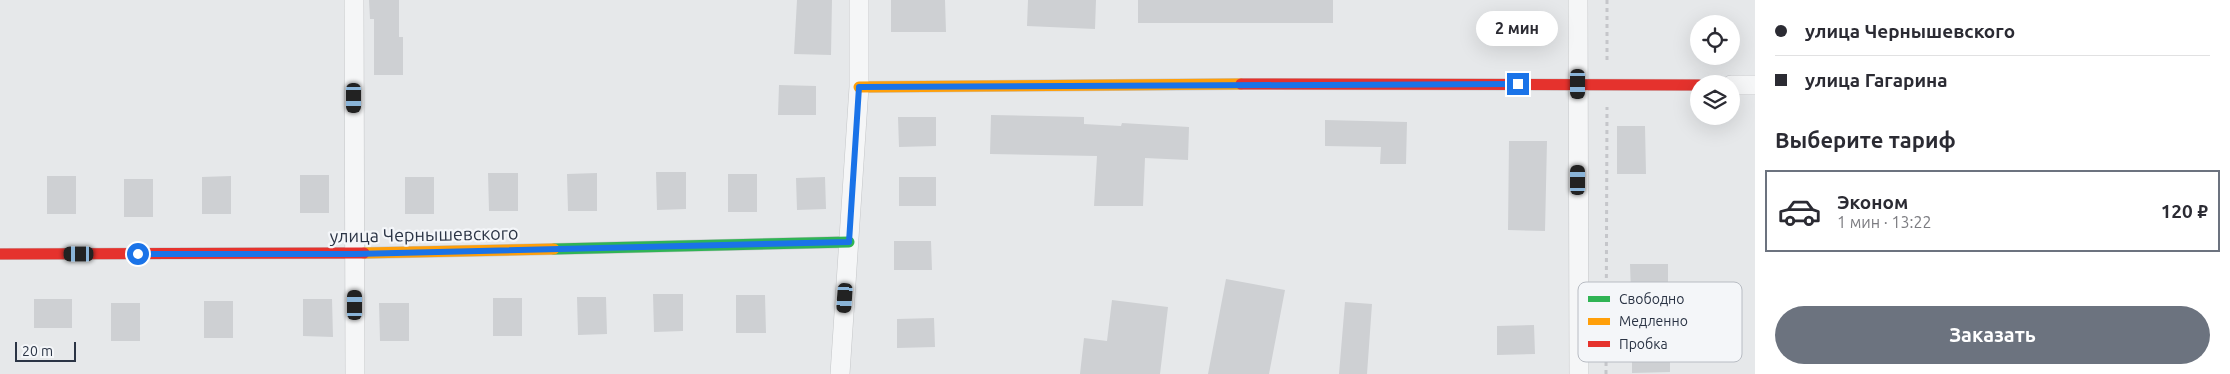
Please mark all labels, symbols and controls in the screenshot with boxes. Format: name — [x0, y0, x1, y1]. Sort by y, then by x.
callout: 2 мин — [1477, 12, 1559, 46]
map controls — [1690, 15, 1740, 125]
button: locate — [1690, 15, 1740, 65]
text: 2 мин — [1495, 19, 1539, 37]
text: улица Чернышевского — [1805, 20, 2015, 42]
car — [1570, 69, 1585, 99]
text: улица Гагарина — [1805, 69, 1948, 91]
route end — [1507, 73, 1529, 95]
button: layers — [1690, 75, 1740, 125]
car — [346, 83, 361, 113]
text: Выберите тариф — [1775, 127, 1956, 152]
car — [1570, 165, 1585, 195]
icon: car — [1777, 189, 1822, 234]
text: Эконом — [1837, 191, 1908, 213]
text: 120 ₽ — [2161, 200, 2208, 222]
text: 1 мин · 13:22 — [1837, 213, 1931, 231]
street label: улица Чернышевского — [329, 222, 519, 246]
route start — [127, 243, 149, 265]
car — [64, 247, 94, 262]
legend — [1578, 282, 1742, 362]
car — [836, 283, 853, 313]
car — [347, 290, 362, 320]
text: Свободно — [1619, 291, 1684, 307]
button: Заказать — [1775, 306, 2210, 364]
text: Медленно — [1619, 313, 1688, 329]
text: Пробка — [1619, 336, 1668, 352]
scale bar — [15, 339, 76, 362]
text: 20 m — [22, 343, 53, 359]

